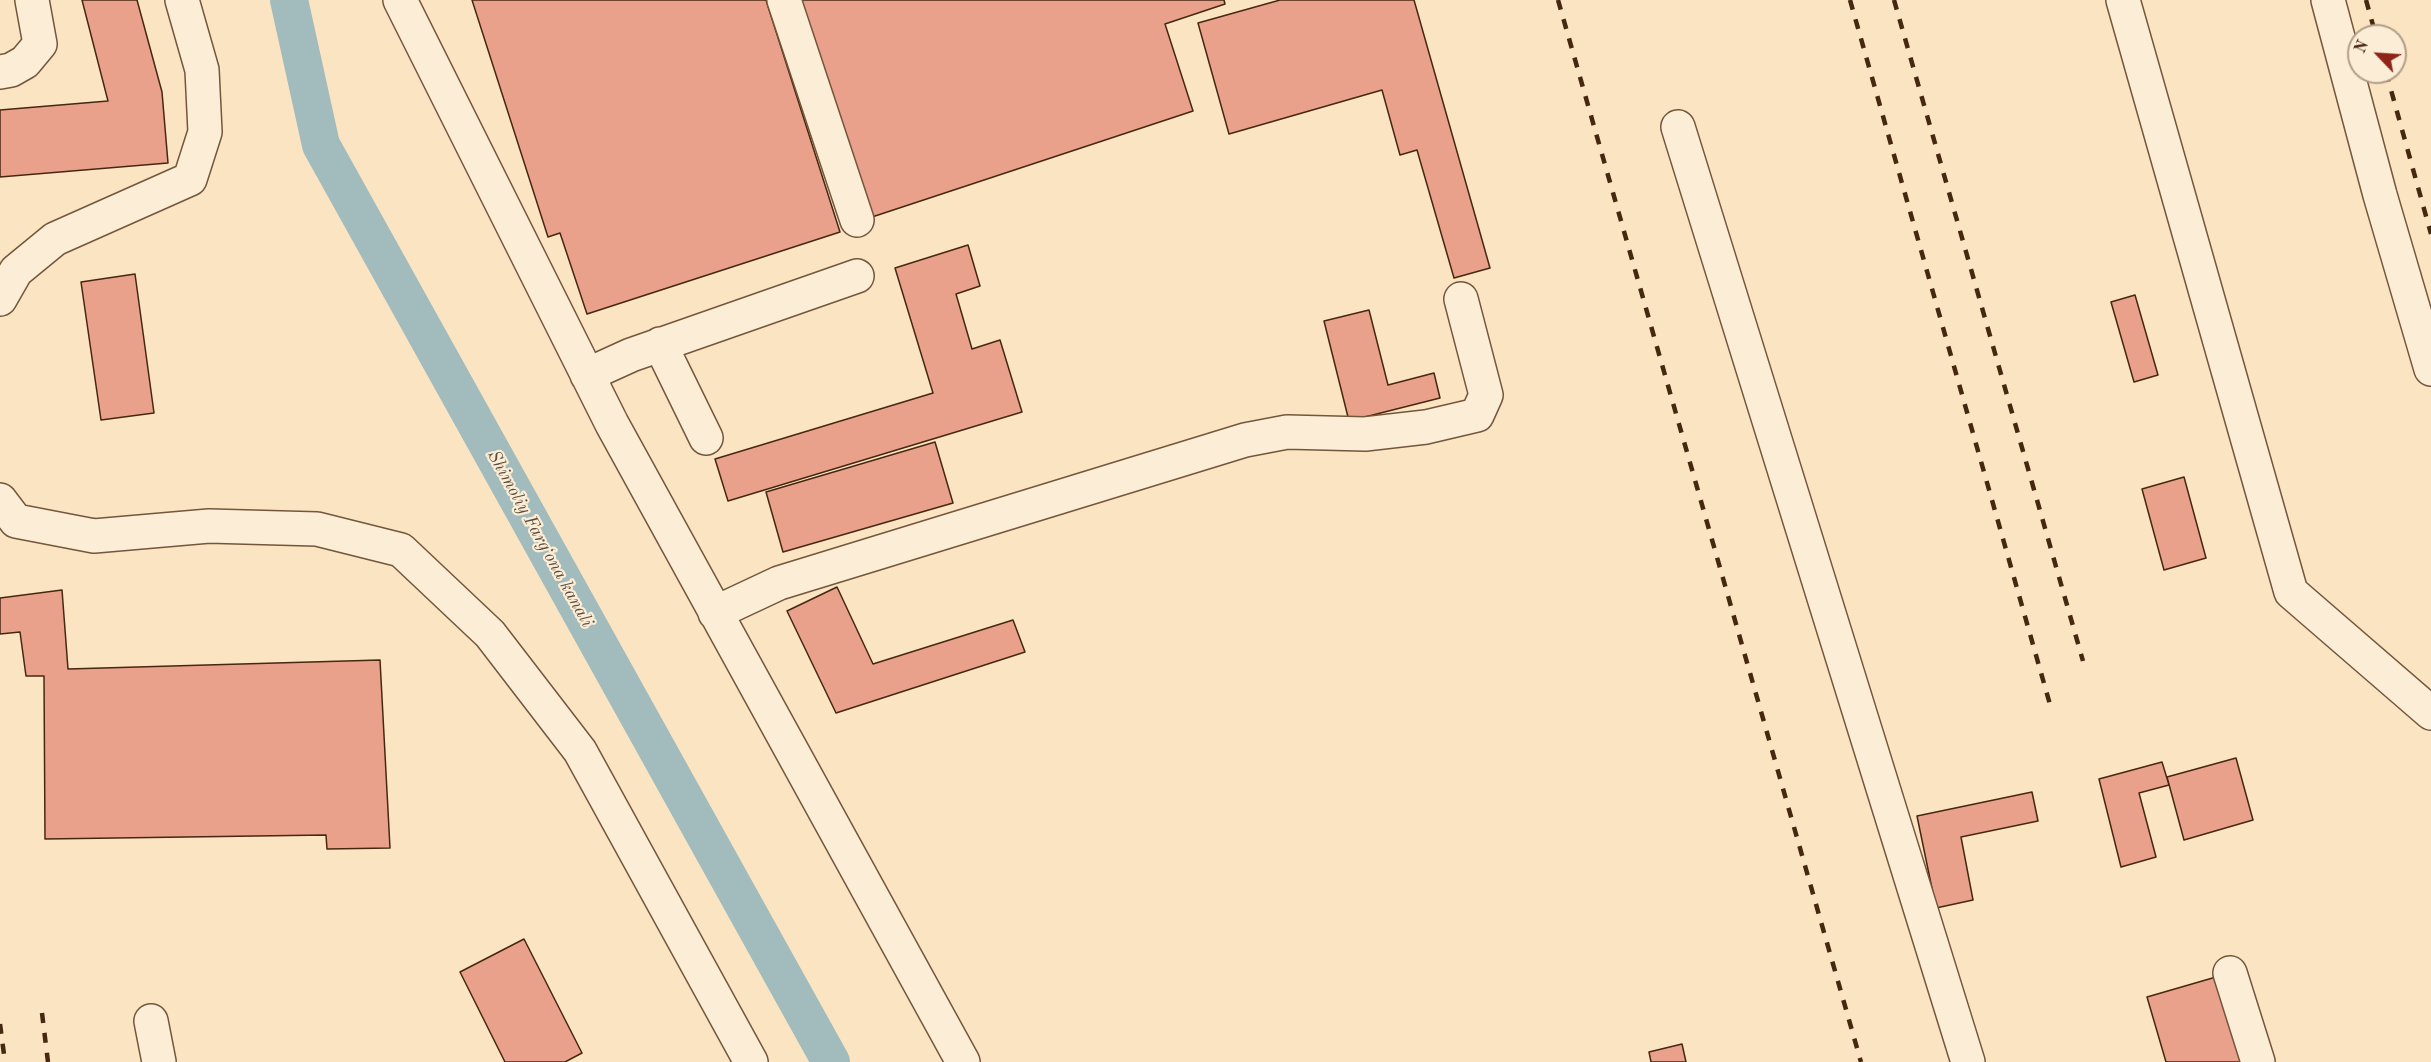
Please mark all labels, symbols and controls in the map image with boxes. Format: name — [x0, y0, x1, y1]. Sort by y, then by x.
north arrow — [2347, 24, 2407, 84]
text: N — [2353, 38, 2372, 56]
water label: Shimoliy Fargʻona kanali — [482, 447, 598, 631]

